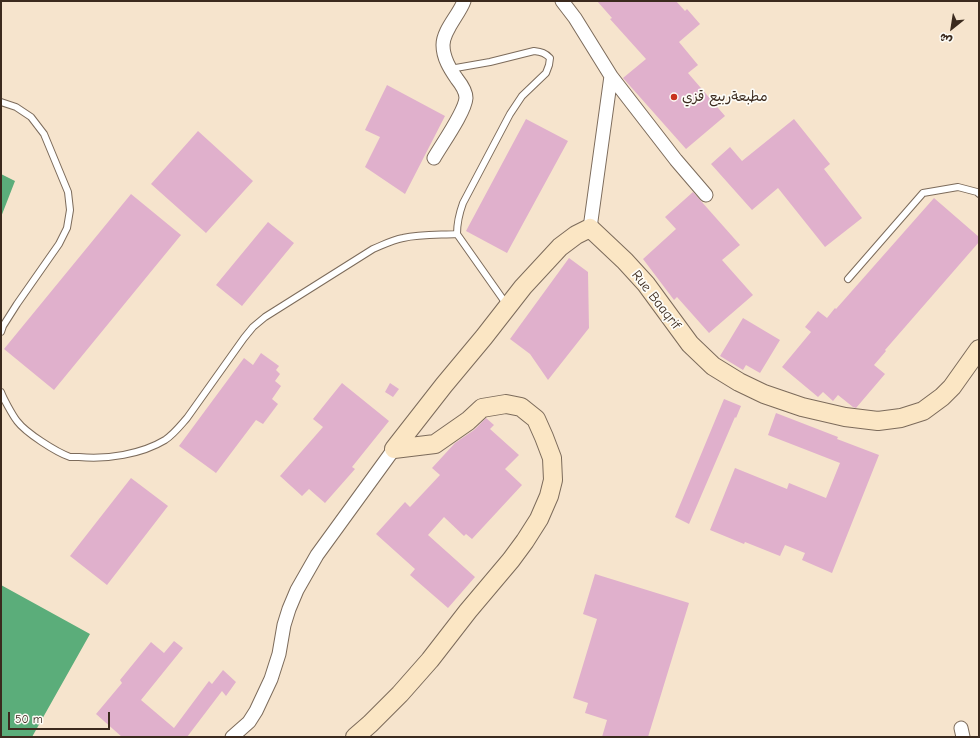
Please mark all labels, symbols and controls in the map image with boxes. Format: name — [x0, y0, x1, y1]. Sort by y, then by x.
north arrow — [932, 8, 972, 48]
text: ش — [937, 30, 954, 47]
place label: مطبعةربيع قزي — [682, 89, 768, 105]
marker: مطبعةربيع قزي — [669, 92, 679, 102]
street label: Rue Baaqrif — [628, 267, 684, 333]
scale bar — [10, 704, 112, 730]
text: 50 m — [15, 712, 43, 726]

